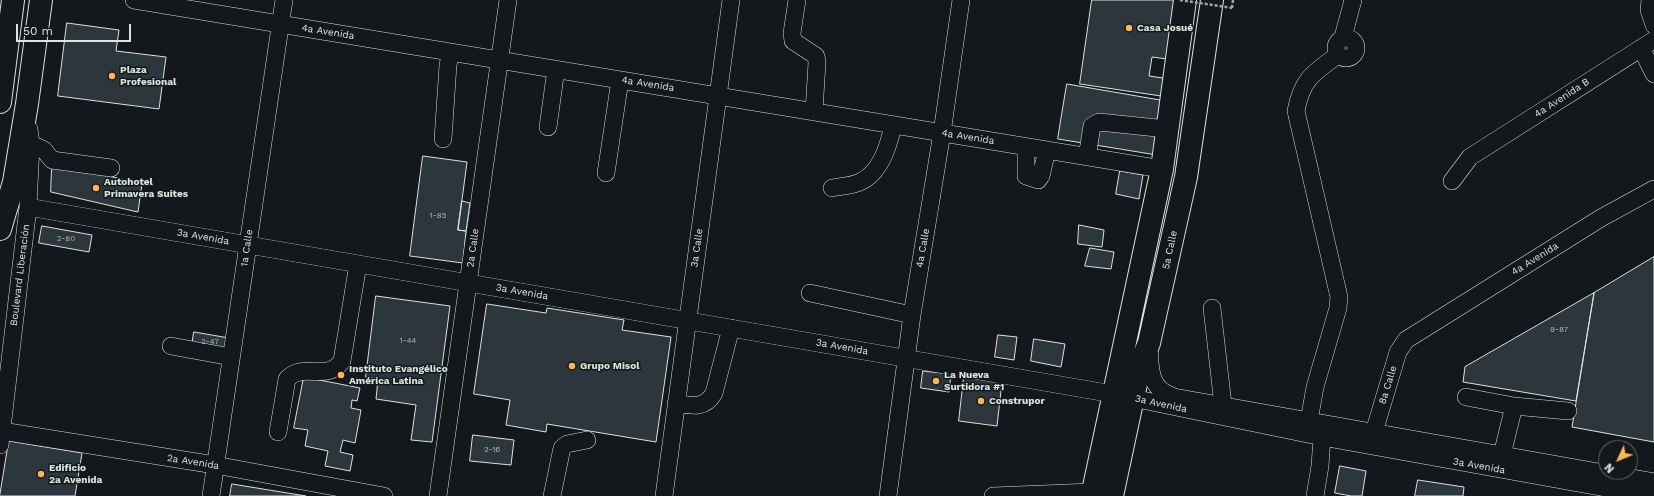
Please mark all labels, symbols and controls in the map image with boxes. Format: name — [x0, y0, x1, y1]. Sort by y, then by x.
scale bar — [18, 16, 133, 42]
street label: 4a Avenida — [301, 22, 355, 42]
place label: Casa Josué — [1137, 22, 1193, 34]
marker: Casa Josué — [1124, 23, 1134, 33]
text: 50 m — [23, 24, 53, 38]
place label: Plaza Profesional — [120, 64, 176, 88]
marker: Plaza Profesional — [107, 71, 117, 81]
street label: 4a Avenida — [621, 74, 675, 94]
street label: 4a Avenida B — [1532, 76, 1592, 120]
street label: 4a Avenida — [941, 127, 995, 147]
place label: Autohotel Primavera Suites — [104, 176, 188, 200]
marker: Autohotel Primavera Suites — [91, 183, 101, 193]
house number: 1-85 — [430, 211, 446, 221]
street label: Boulevard Liberación — [8, 223, 32, 327]
street label: 3a Avenida — [176, 226, 230, 248]
street label: 4a Calle — [914, 227, 932, 269]
street label: 2a Calle — [464, 228, 482, 268]
street label: 3a Calle — [688, 228, 706, 268]
street label: 1a Calle — [238, 229, 256, 267]
street label: 5a Calle — [1160, 230, 1180, 270]
house number: 2-80 — [57, 234, 75, 244]
street label: 4a Avenida — [1509, 240, 1561, 278]
street label: 3a Avenida — [495, 281, 549, 303]
house number: 9-87 — [1550, 325, 1568, 335]
house number: 1-44 — [400, 336, 416, 346]
street label: 3a Avenida — [815, 336, 869, 358]
house number: 2-47 — [201, 337, 219, 347]
place label: Grupo Misol — [580, 360, 639, 372]
marker: Grupo Misol — [567, 361, 577, 371]
place label: Instituto Evangélico América Latina — [349, 363, 448, 386]
street label: 8a Calle — [1376, 364, 1400, 406]
place label: La Nueva Surtidora #1 — [944, 369, 1004, 392]
marker: Instituto Evangélico América Latina — [336, 370, 346, 380]
marker: La Nueva Surtidora #1 — [931, 376, 941, 386]
street label: 3a Avenida — [1134, 393, 1188, 415]
place label: Construpor — [989, 395, 1045, 407]
marker: Construpor — [976, 396, 986, 406]
north arrow — [1598, 440, 1638, 480]
house number: 2-16 — [484, 445, 500, 455]
street label: 2a Avenida — [166, 452, 220, 472]
street label: 3a Avenida — [1452, 455, 1506, 477]
text: N — [1602, 461, 1617, 475]
place label: Edificio 2a Avenida — [49, 462, 102, 486]
marker: Edificio 2a Avenida — [36, 469, 46, 479]

